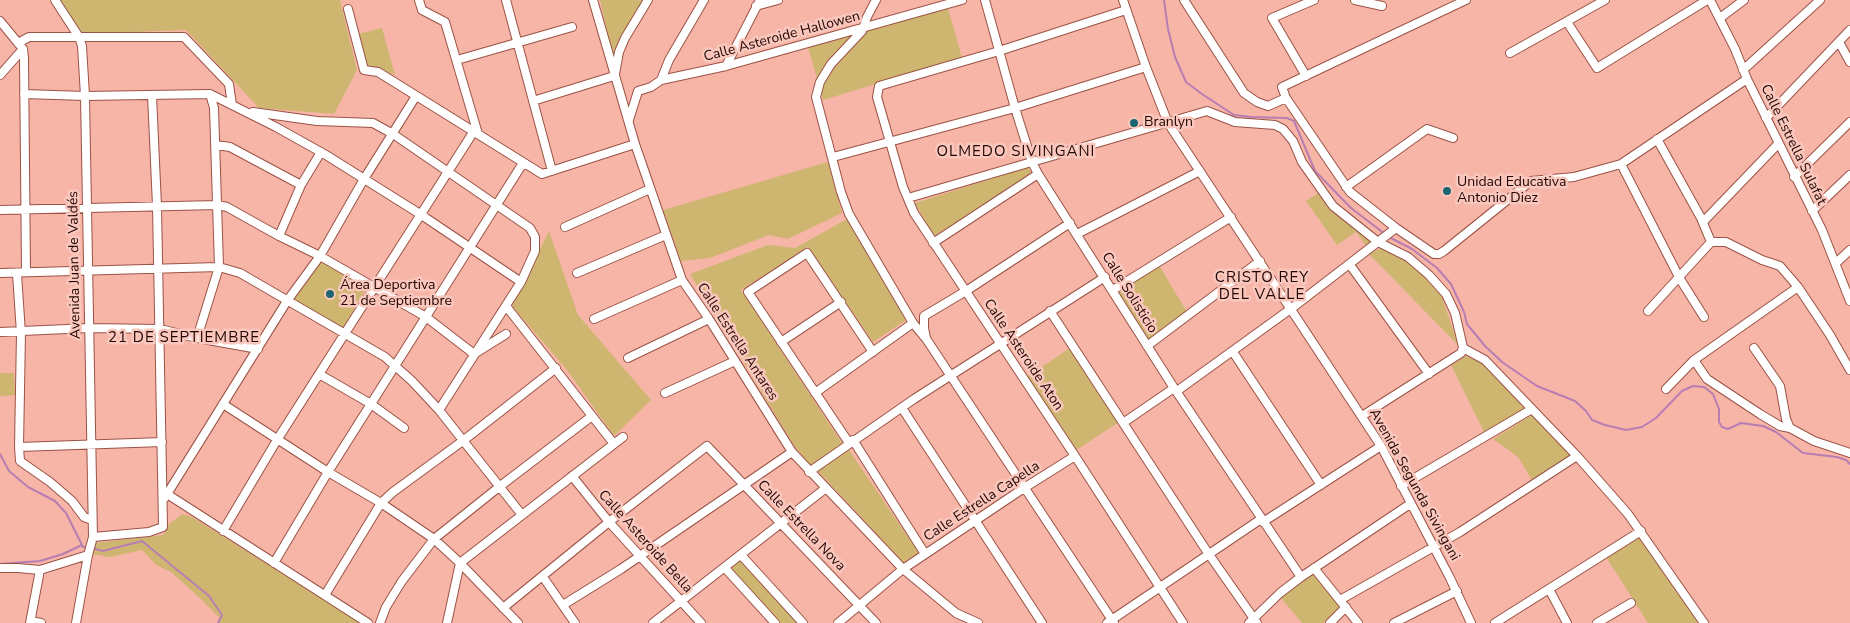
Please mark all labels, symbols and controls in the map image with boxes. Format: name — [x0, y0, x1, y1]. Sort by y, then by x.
street label: Calle Asteroide Hallowen — [702, 8, 862, 66]
street label: Calle Estrella Sulafat — [1756, 82, 1830, 208]
place label: Branlyn — [1144, 115, 1193, 131]
marker: Branlyn — [1128, 117, 1140, 129]
district label: OLMEDO SIVINGANI — [935, 143, 1097, 161]
place label: Unidad Educativa Antonio Diez — [1457, 175, 1566, 208]
marker: Unidad Educativa Antonio Diez — [1441, 185, 1453, 197]
street label: Avenida Juan de Valdés — [65, 191, 85, 339]
street label: Calle Solisticio — [1098, 250, 1160, 336]
district label: CRISTO REY DEL VALLE — [1214, 269, 1310, 304]
place label: Área Deportiva 21 de Septiembre — [340, 278, 452, 310]
street label: Calle Estrella Antares — [693, 280, 781, 404]
marker: Área Deportiva 21 de Septiembre — [324, 288, 336, 300]
street label: Calle Asteroide Aton — [979, 296, 1067, 414]
district label: 21 DE SEPTIEMBRE — [106, 329, 262, 347]
street label: Avenida Segunda Sivingani — [1365, 406, 1463, 564]
street label: Calle Estrella Capella — [921, 458, 1043, 546]
street label: Calle Estrella Nova — [753, 477, 849, 575]
street label: Calle Asteroide Bella — [594, 487, 696, 597]

